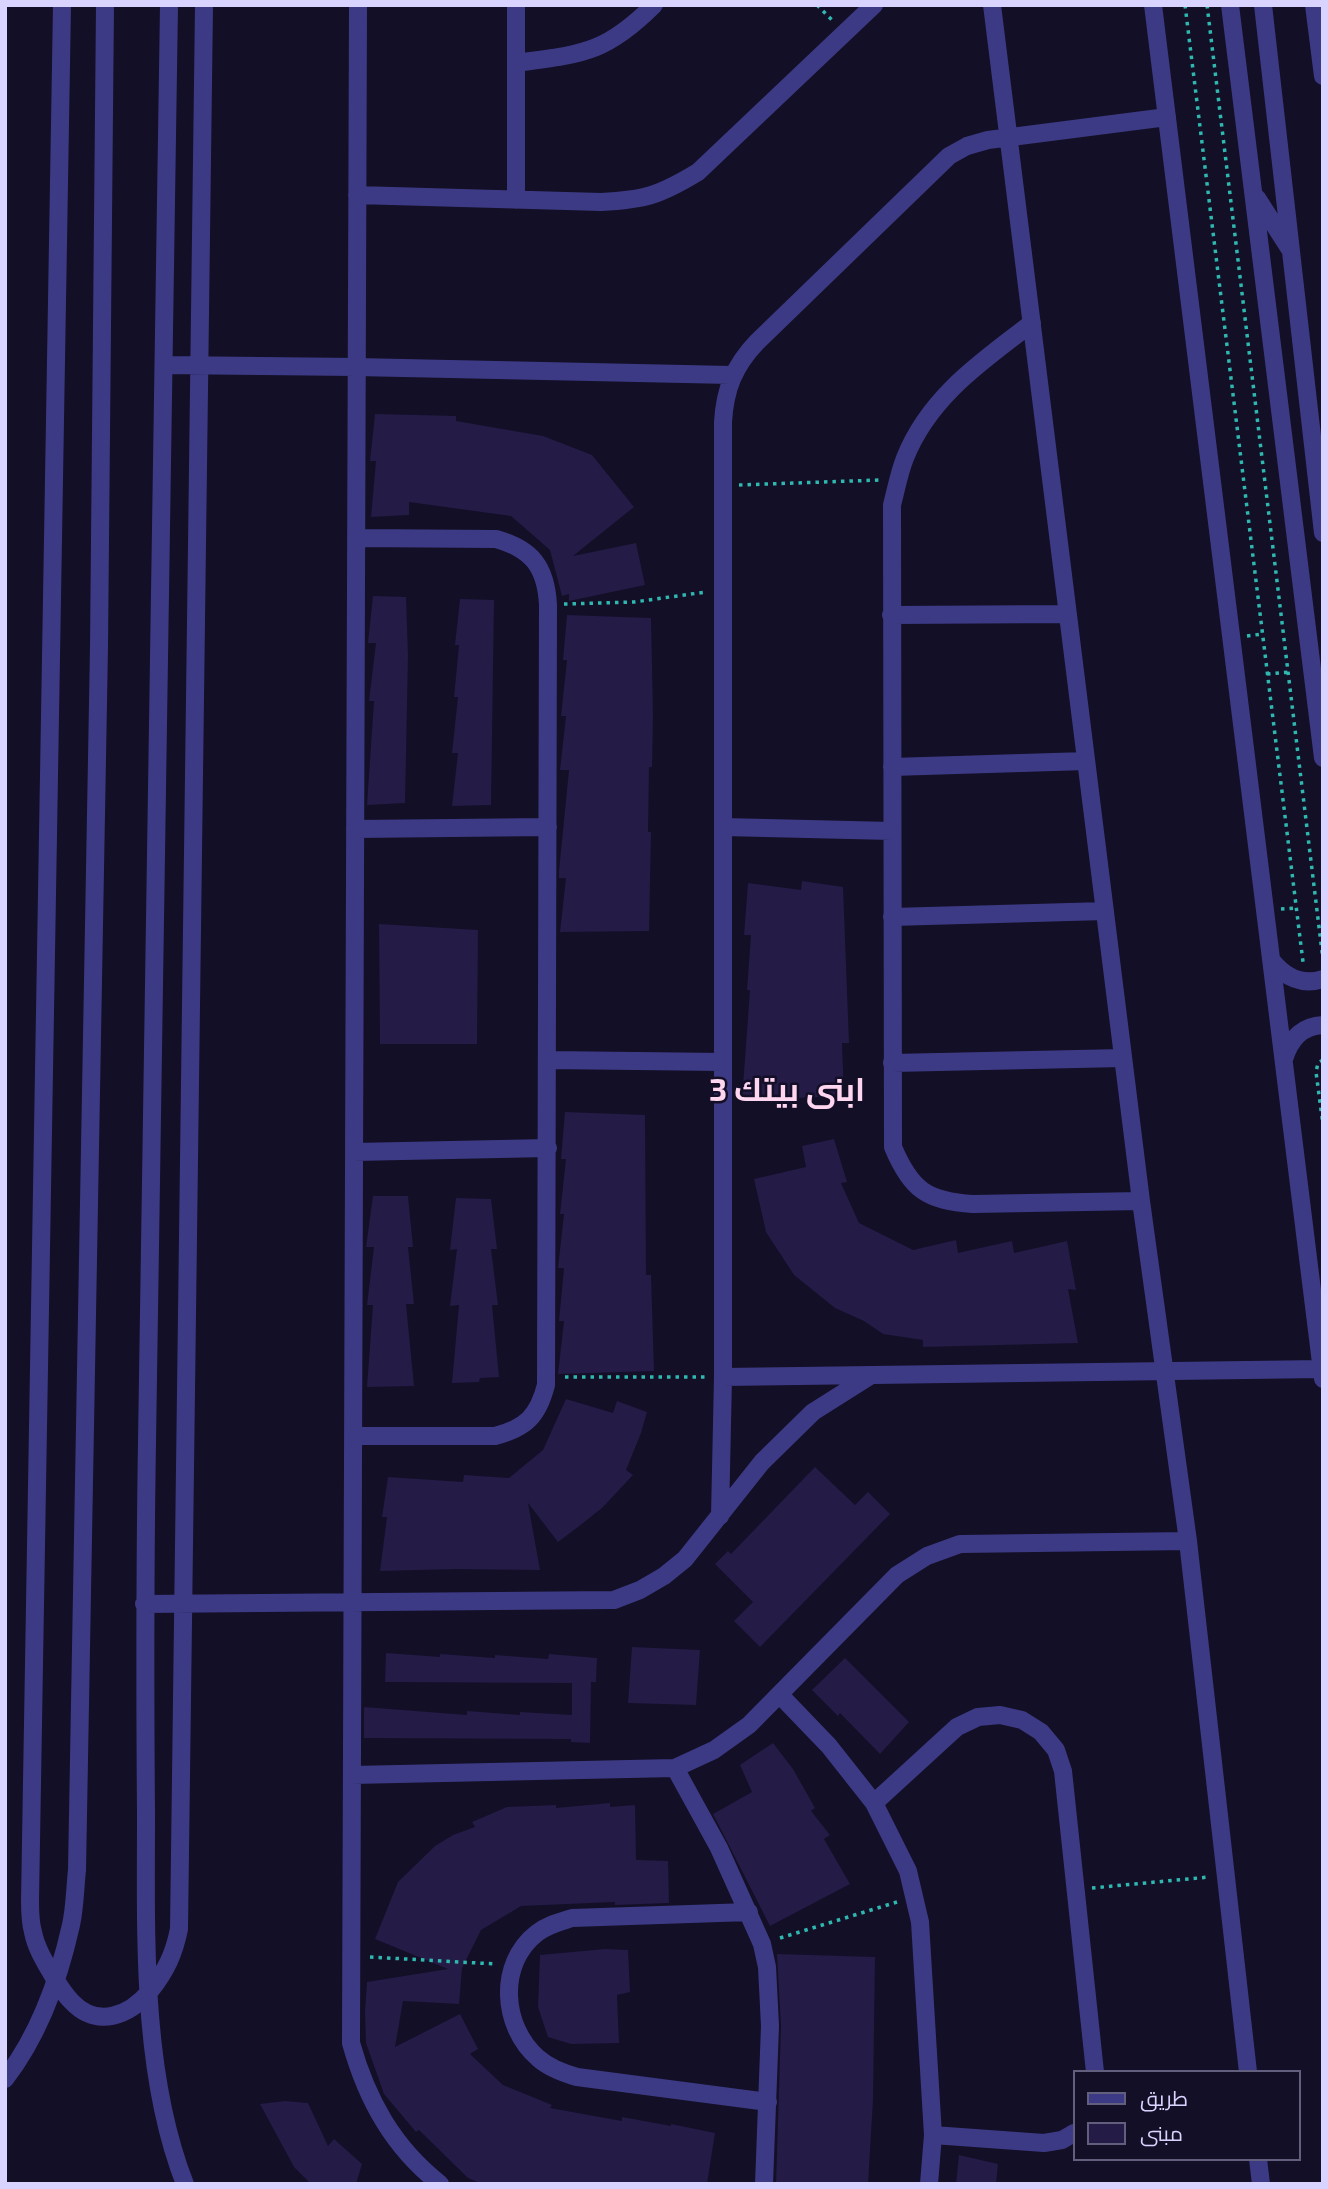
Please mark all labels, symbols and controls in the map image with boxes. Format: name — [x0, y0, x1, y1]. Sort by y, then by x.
district label: ابنى بيتك 3 — [709, 1071, 865, 1109]
legend — [1072, 2070, 1300, 2161]
text: طريق — [1140, 2085, 1188, 2110]
text: مبنى — [1140, 2120, 1183, 2145]

